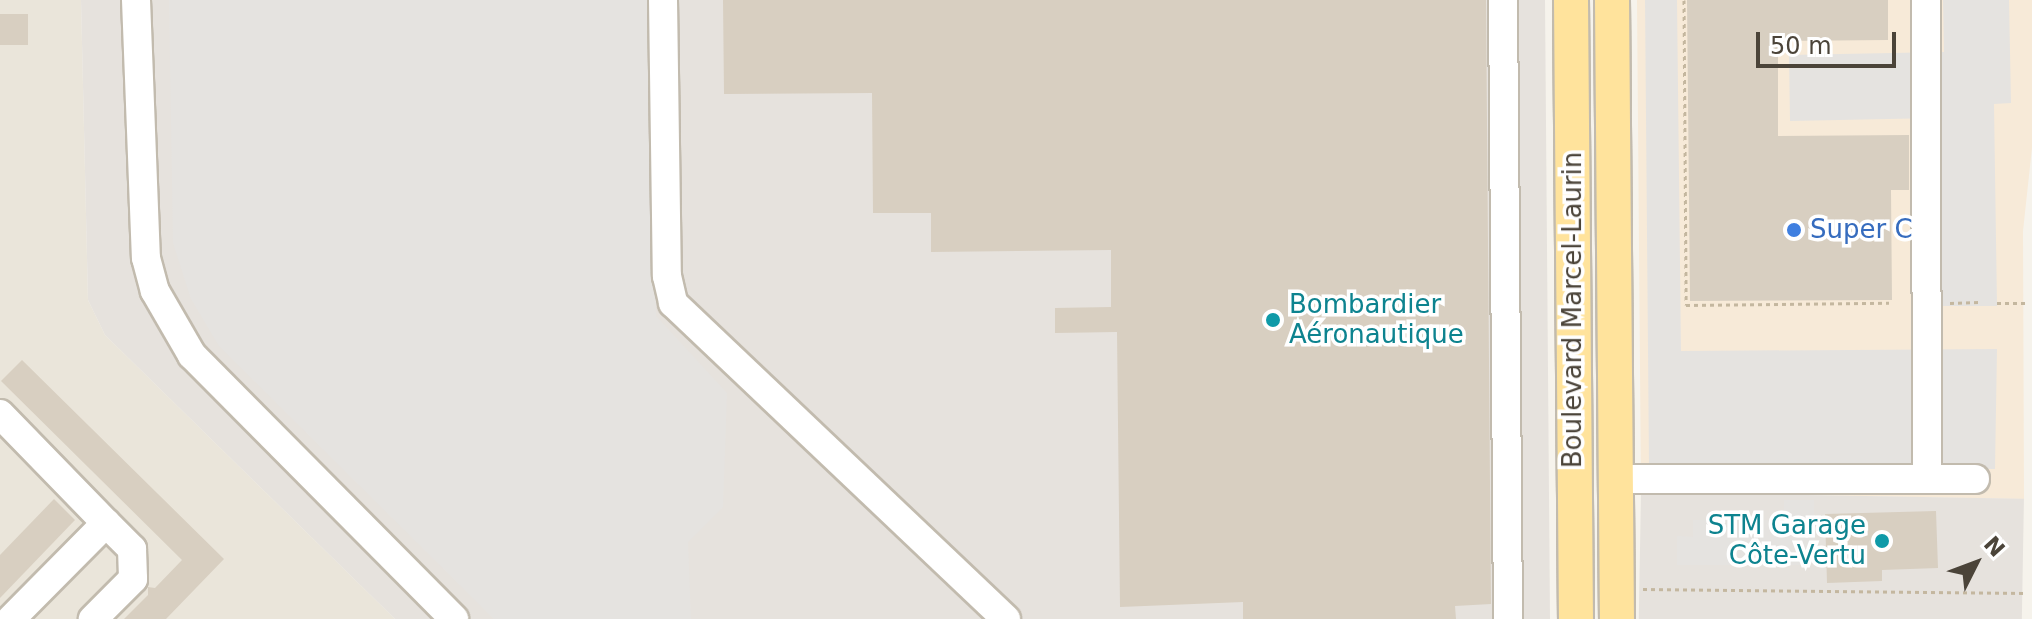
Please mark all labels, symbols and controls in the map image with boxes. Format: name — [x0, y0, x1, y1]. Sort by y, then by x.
scale bar — [1760, 16, 1900, 66]
text: 50 m — [1770, 32, 1832, 60]
street label: Boulevard Marcel-Laurin — [1557, 152, 1589, 468]
place label: Super C — [1810, 214, 1913, 246]
marker: Super C — [1785, 221, 1803, 239]
place label: Bombardier Aéronautique — [1289, 289, 1464, 350]
marker: Bombardier Aéronautique — [1264, 311, 1282, 329]
place label: STM Garage Côte-Vertu — [1708, 510, 1866, 572]
north arrow — [1936, 523, 2016, 603]
text: N — [1979, 531, 2010, 562]
marker: STM Garage Côte-Vertu — [1873, 532, 1891, 550]

